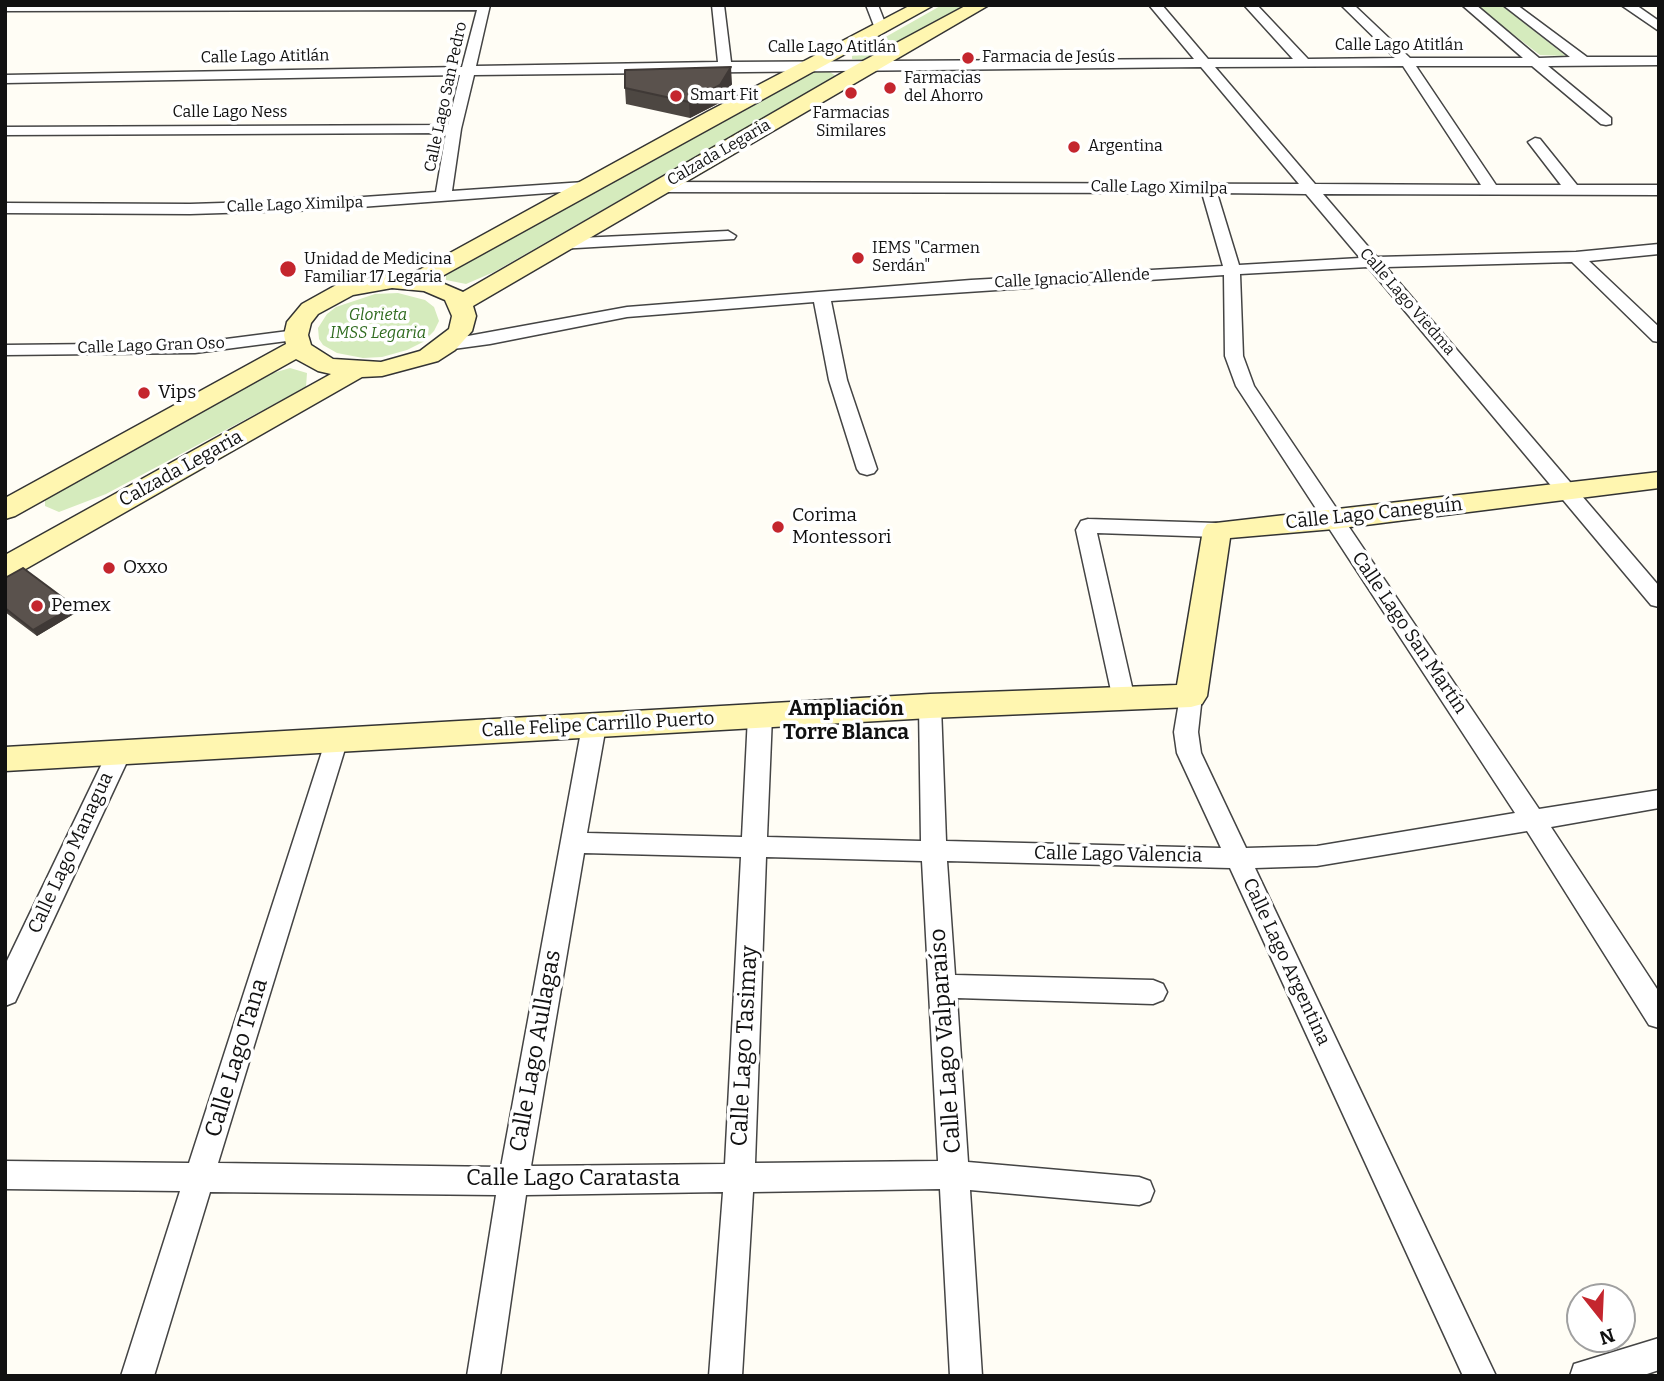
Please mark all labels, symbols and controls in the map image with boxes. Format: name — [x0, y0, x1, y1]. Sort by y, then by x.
street label: Calle Lago San Pedro — [421, 20, 471, 174]
street label: Calle Lago Atitlán — [1335, 36, 1463, 56]
street label: Calle Lago Atitlán — [768, 38, 896, 58]
street label: Calle Lago Atitlán — [200, 46, 330, 68]
place label: Farmacia de Jesús — [982, 48, 1115, 68]
marker: Farmacia de Jesús — [960, 50, 976, 66]
place label: Farmacias del Ahorro — [904, 69, 983, 107]
marker: Farmacias del Ahorro — [882, 80, 898, 96]
marker: Farmacias Similares — [843, 85, 859, 101]
place label: Smart Fit — [690, 86, 758, 106]
marker: Smart Fit — [668, 88, 684, 104]
street label: Calle Lago Ness — [173, 103, 287, 123]
place label: Farmacias Similares — [812, 104, 890, 142]
street label: Calzada Legaria — [664, 116, 774, 190]
place label: Argentina — [1088, 137, 1163, 157]
marker: Argentina — [1066, 139, 1082, 155]
street label: Calle Lago Ximilpa — [1090, 177, 1228, 199]
street label: Calle Lago Ximilpa — [226, 193, 364, 217]
place label: IEMS "Carmen Serdán" — [872, 239, 980, 277]
street label: Calle Lago Viedma — [1355, 244, 1459, 360]
place label: Unidad de Medicina Familiar 17 Legaria — [304, 250, 452, 288]
marker: IEMS "Carmen Serdán" — [850, 250, 866, 266]
marker: Unidad de Medicina Familiar 17 Legaria — [278, 259, 298, 279]
street label: Calle Ignacio Allende — [994, 265, 1150, 293]
park label: Glorieta IMSS Legaria — [330, 306, 426, 344]
street label: Calle Lago Gran Oso — [77, 334, 225, 358]
place label: Vips — [158, 382, 196, 404]
marker: Vips — [136, 385, 152, 401]
street label: Calzada Legaria — [115, 426, 247, 512]
street label: Calle Lago Caneguín — [1284, 493, 1464, 535]
place label: Corima Montessori — [792, 505, 891, 549]
marker: Corima Montessori — [770, 519, 786, 535]
street label: Calle Lago San Martín — [1346, 548, 1472, 718]
place label: Oxxo — [123, 557, 168, 579]
marker: Oxxo — [101, 560, 117, 576]
place label: Pemex — [51, 595, 111, 617]
marker: Pemex — [29, 598, 45, 614]
district label: Ampliación Torre Blanca — [783, 696, 909, 746]
street label: Calle Felipe Carrillo Puerto — [481, 708, 715, 742]
street label: Calle Lago Managua — [24, 769, 118, 937]
street label: Calle Lago Valencia — [1034, 842, 1202, 868]
street label: Calle Lago Argentina — [1237, 875, 1335, 1049]
street label: Calle Lago Valparaíso — [924, 928, 968, 1154]
street label: Calle Lago Tasimay — [726, 945, 764, 1147]
street label: Calle Lago Aullagas — [505, 948, 567, 1154]
street label: Calle Lago Tana — [200, 975, 274, 1141]
street label: Calle Lago Caratasta — [466, 1165, 680, 1193]
north arrow — [1566, 1283, 1636, 1353]
text: N — [1597, 1323, 1618, 1350]

